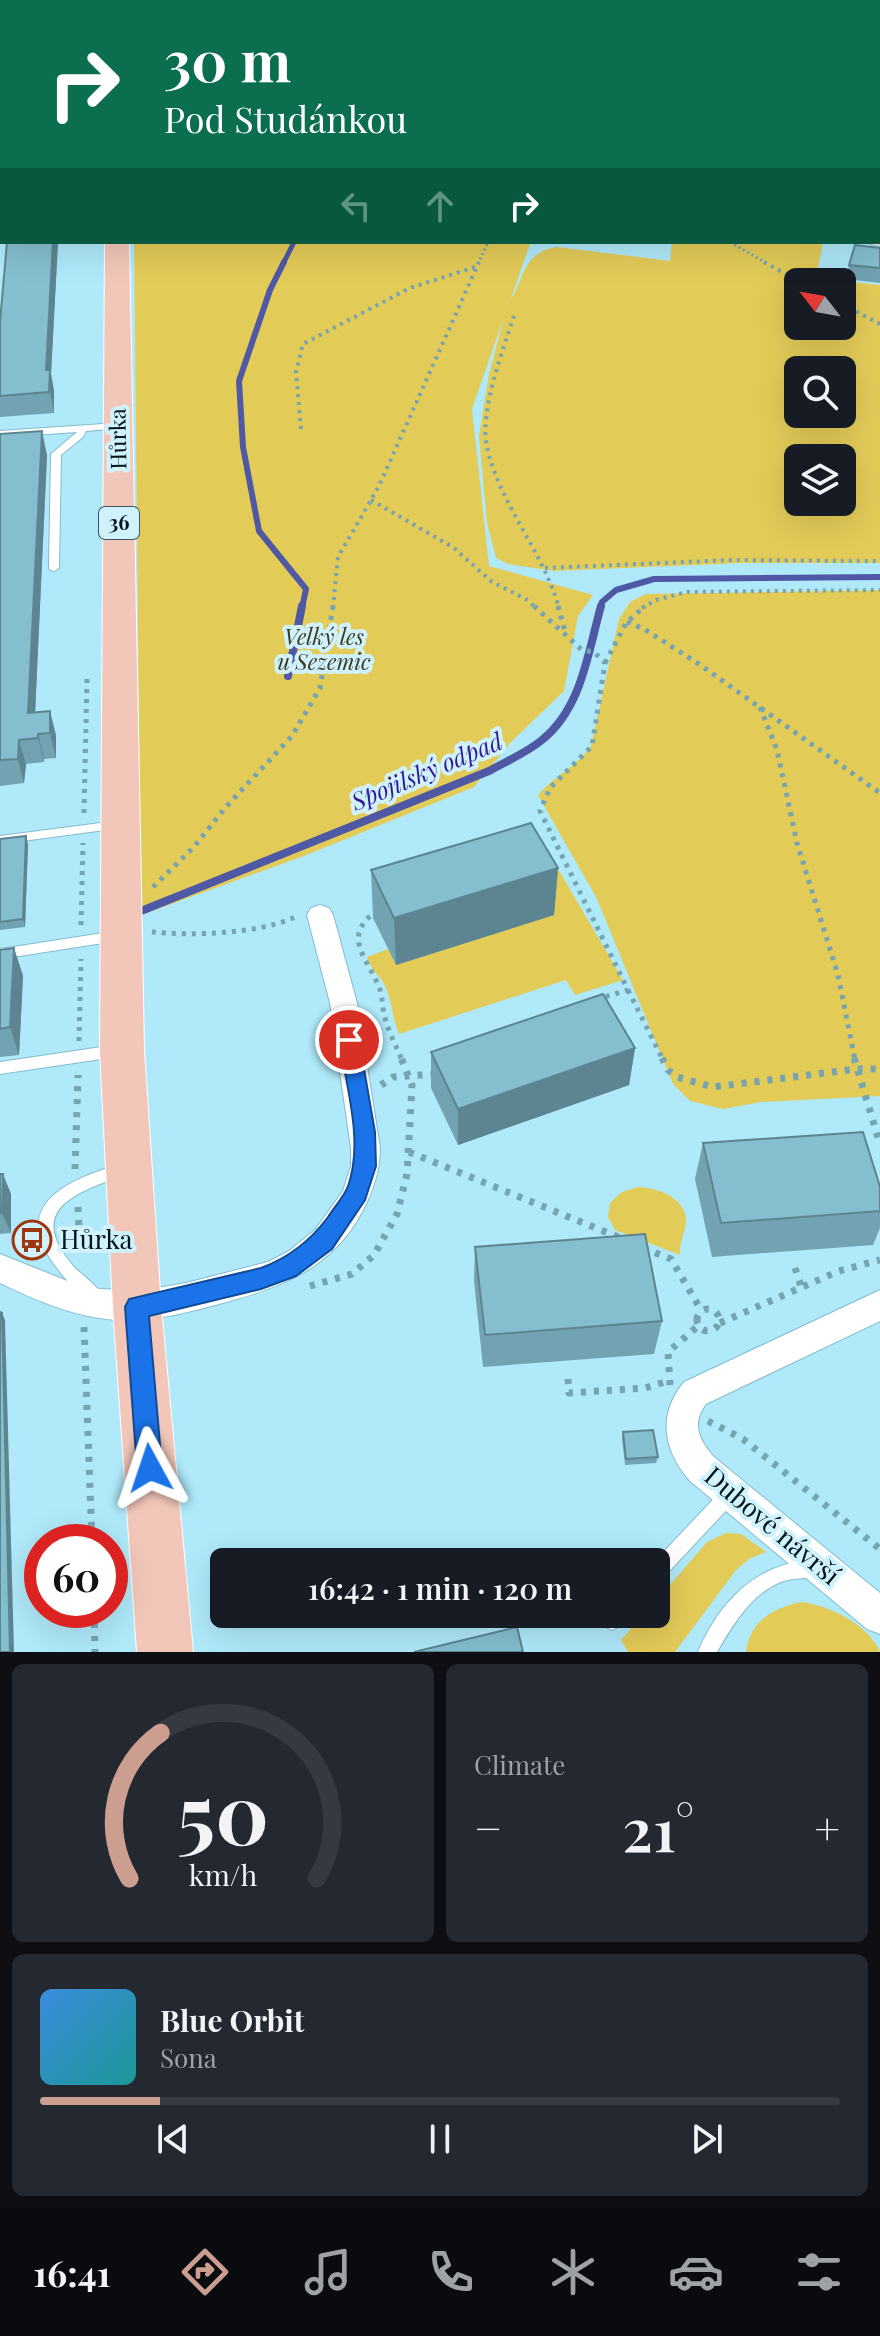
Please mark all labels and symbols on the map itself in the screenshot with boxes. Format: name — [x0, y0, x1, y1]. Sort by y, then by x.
north arrow — [784, 268, 856, 340]
street label: Hůrka — [101, 408, 133, 470]
road number: 36 — [99, 507, 139, 539]
park label: Velký les u Sezemic — [278, 621, 371, 676]
water label: Spojilský odpad — [345, 723, 508, 817]
pin — [315, 1006, 383, 1074]
bus stop icon: Hůrka — [11, 1219, 53, 1261]
place label: Hůrka — [60, 1221, 133, 1256]
position arrow — [108, 1426, 192, 1510]
street label: Dubové návrší — [698, 1458, 848, 1592]
speed limit sign: 60 — [24, 1524, 128, 1628]

